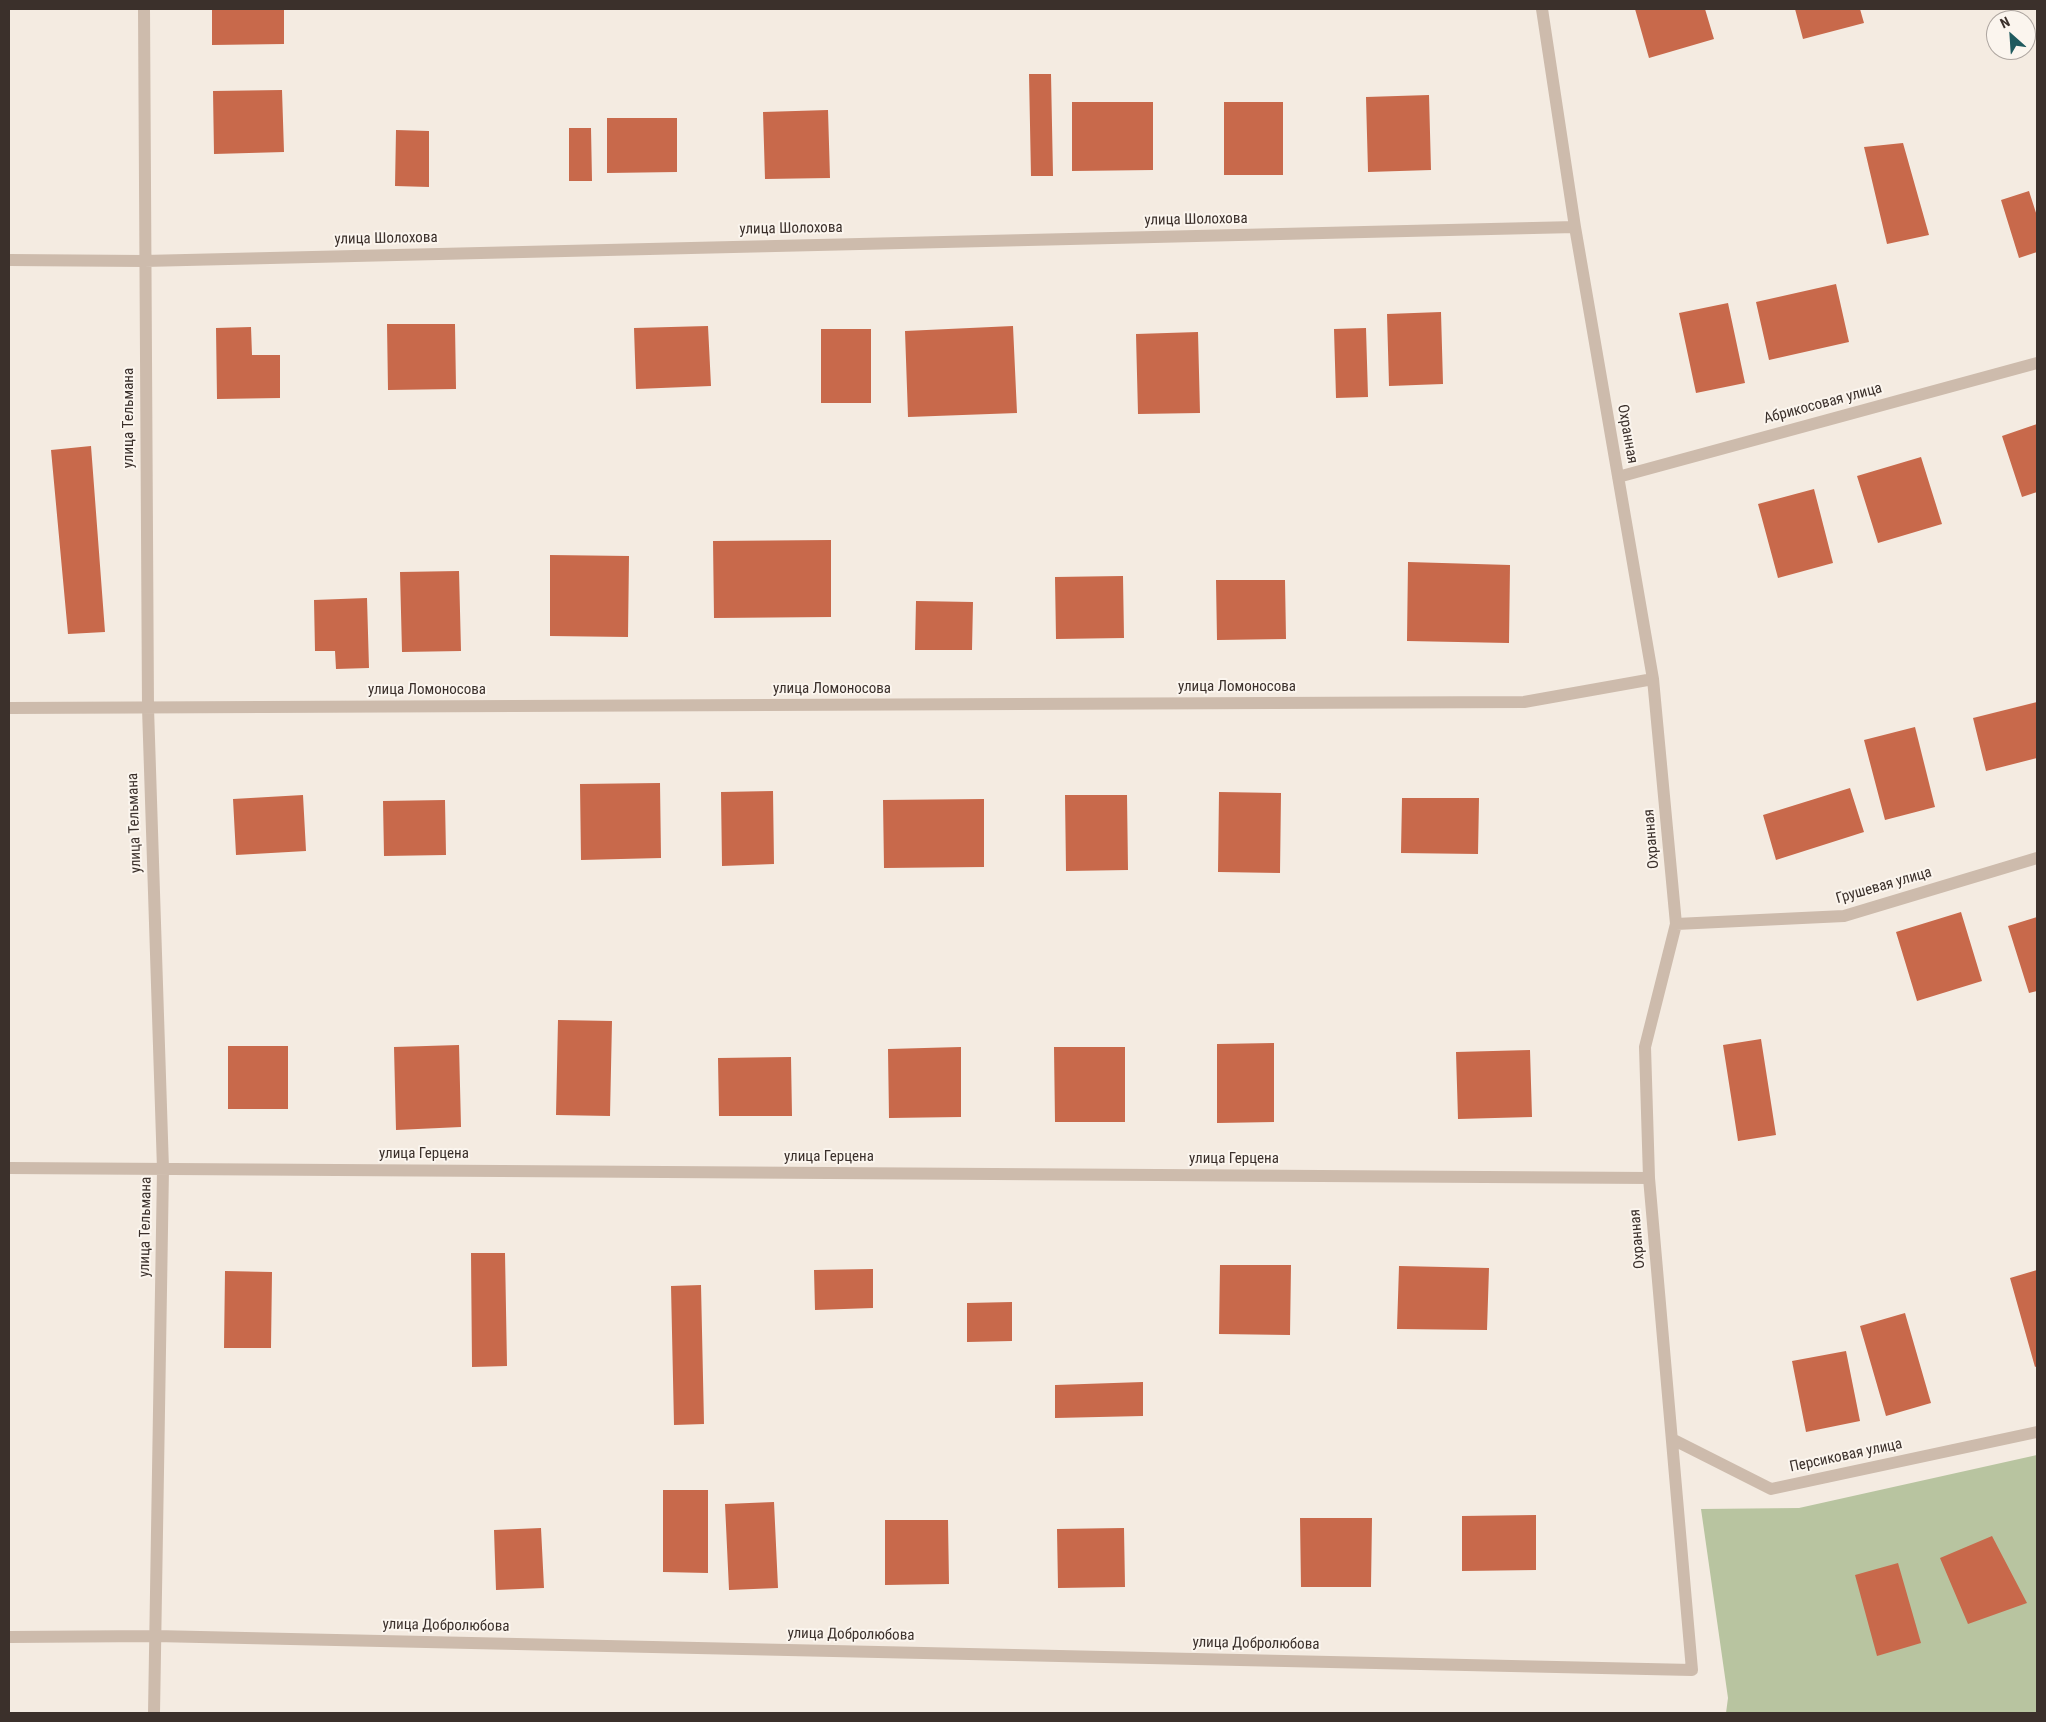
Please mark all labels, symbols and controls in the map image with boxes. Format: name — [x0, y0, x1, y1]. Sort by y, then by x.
north arrow — [1986, 10, 2036, 60]
text: N — [1997, 13, 2012, 31]
street label: улица Шолохова — [1144, 210, 1248, 230]
street label: улица Шолохова — [739, 219, 843, 239]
street label: улица Шолохова — [334, 229, 438, 249]
street label: улица Тельмана — [120, 368, 138, 468]
street label: Абрикосовая улица — [1762, 380, 1884, 428]
street label: Охранная — [1613, 403, 1641, 465]
street label: улица Ломоносова — [1178, 678, 1296, 696]
street label: улица Ломоносова — [773, 680, 891, 698]
street label: улица Ломоносова — [368, 681, 486, 699]
street label: улица Тельмана — [124, 773, 146, 873]
street label: Охранная — [1640, 808, 1664, 870]
street label: Грушевая улица — [1834, 864, 1934, 908]
street label: улица Герцена — [379, 1145, 469, 1163]
street label: улица Герцена — [784, 1148, 874, 1166]
street label: улица Герцена — [1189, 1150, 1279, 1168]
street label: улица Тельмана — [136, 1177, 156, 1277]
street label: Охранная — [1626, 1208, 1650, 1270]
street label: Персиковая улица — [1788, 1435, 1904, 1477]
street label: улица Добролюбова — [382, 1616, 510, 1636]
street label: улица Добролюбова — [787, 1625, 915, 1645]
street label: улица Добролюбова — [1192, 1634, 1320, 1654]

